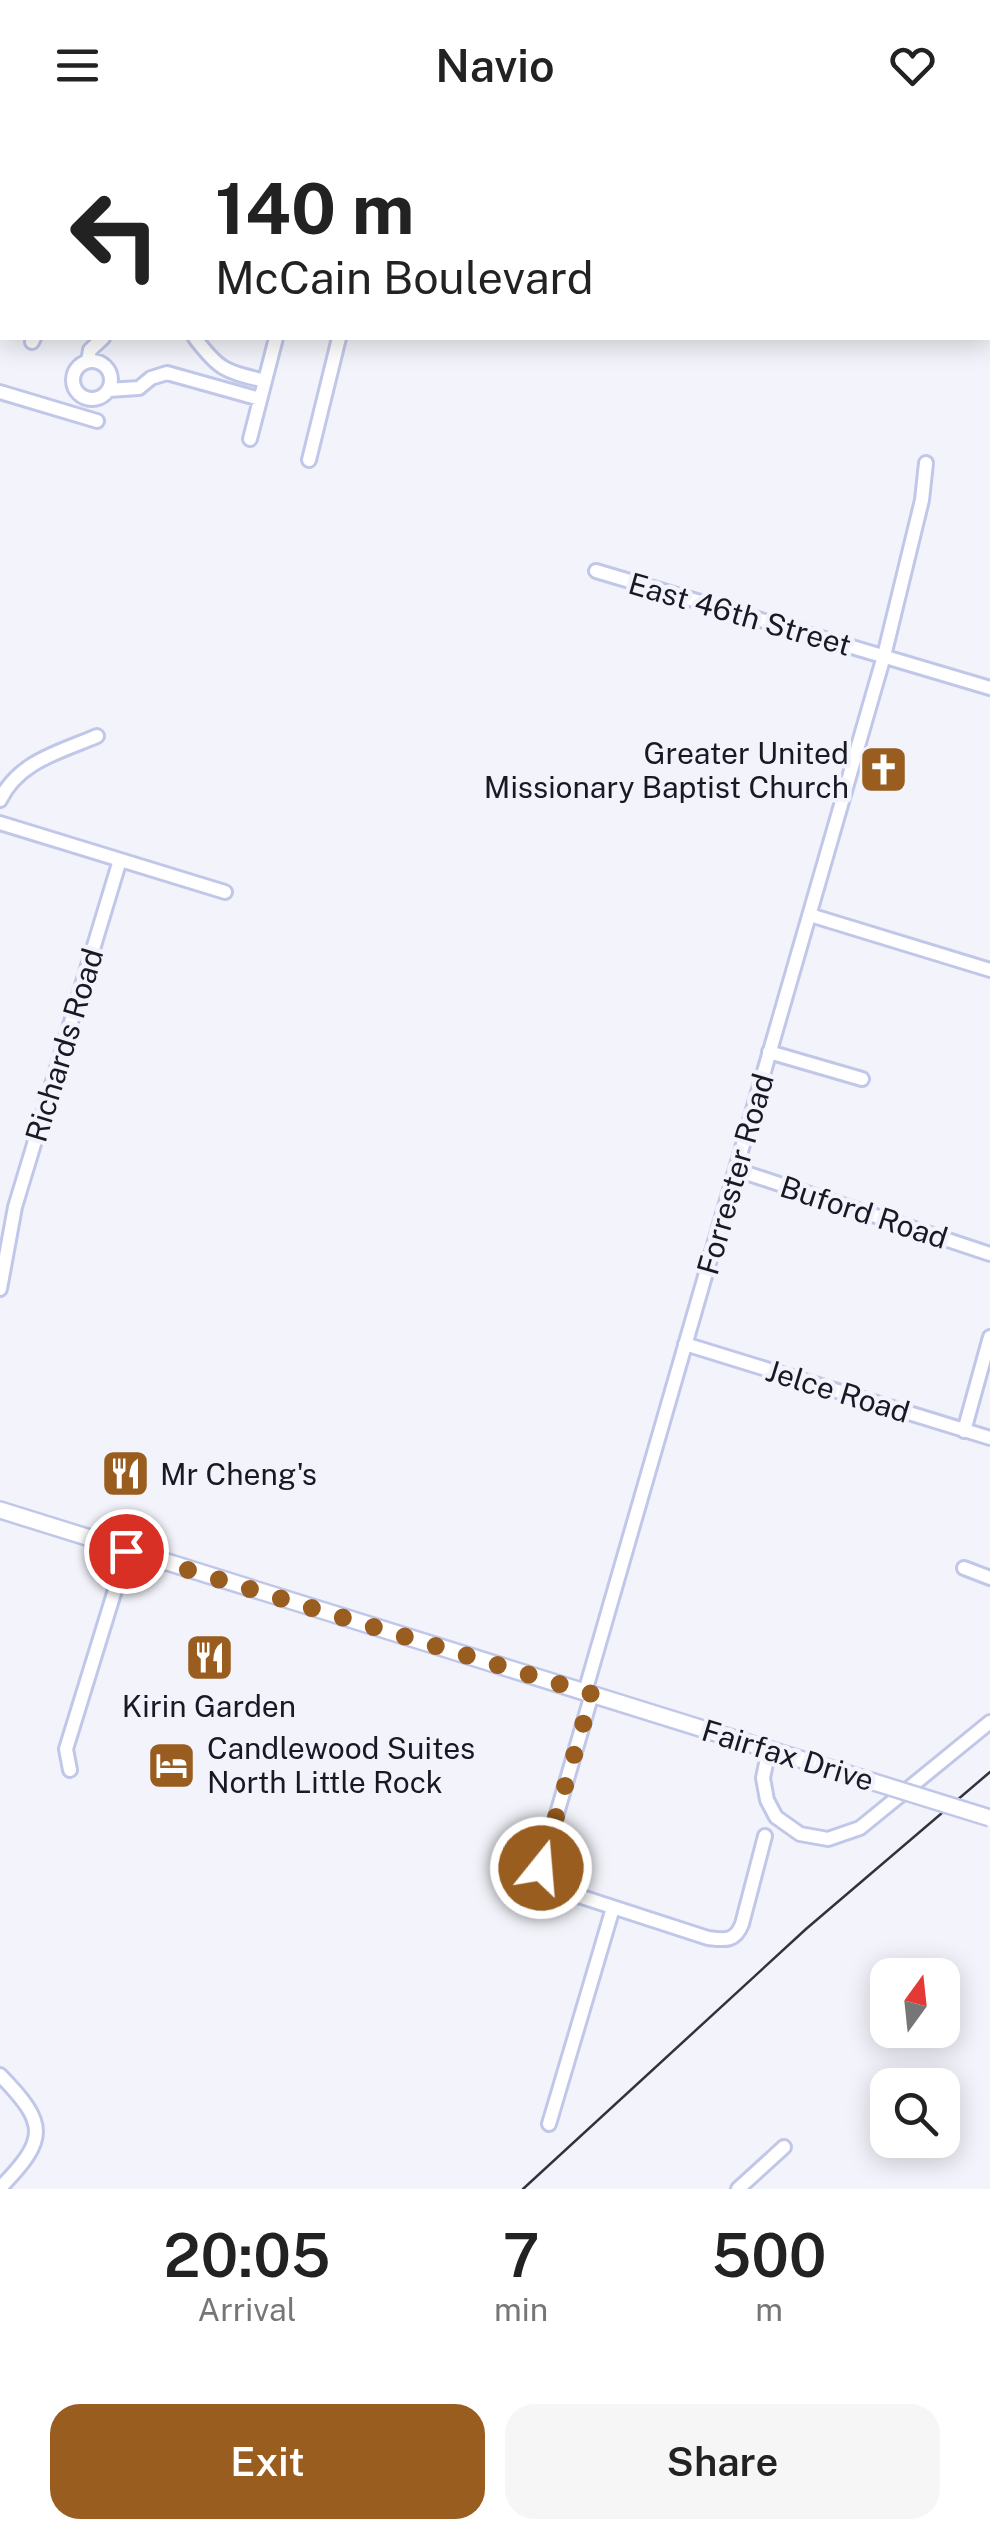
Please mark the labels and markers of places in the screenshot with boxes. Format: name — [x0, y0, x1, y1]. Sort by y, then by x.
place label: Greater United Missionary Baptist Church — [484, 735, 849, 805]
church icon: Greater United Missionary Baptist Church — [858, 744, 910, 796]
restaurant icon: Mr Cheng's — [99, 1448, 151, 1500]
place label: Mr Cheng's — [160, 1456, 317, 1492]
pin — [84, 1509, 169, 1594]
restaurant icon: Kirin Garden — [183, 1631, 235, 1683]
place label: Kirin Garden — [122, 1688, 296, 1724]
place label: Candlewood Suites North Little Rock — [207, 1730, 475, 1800]
hotel icon: Candlewood Suites North Little Rock — [146, 1739, 198, 1791]

